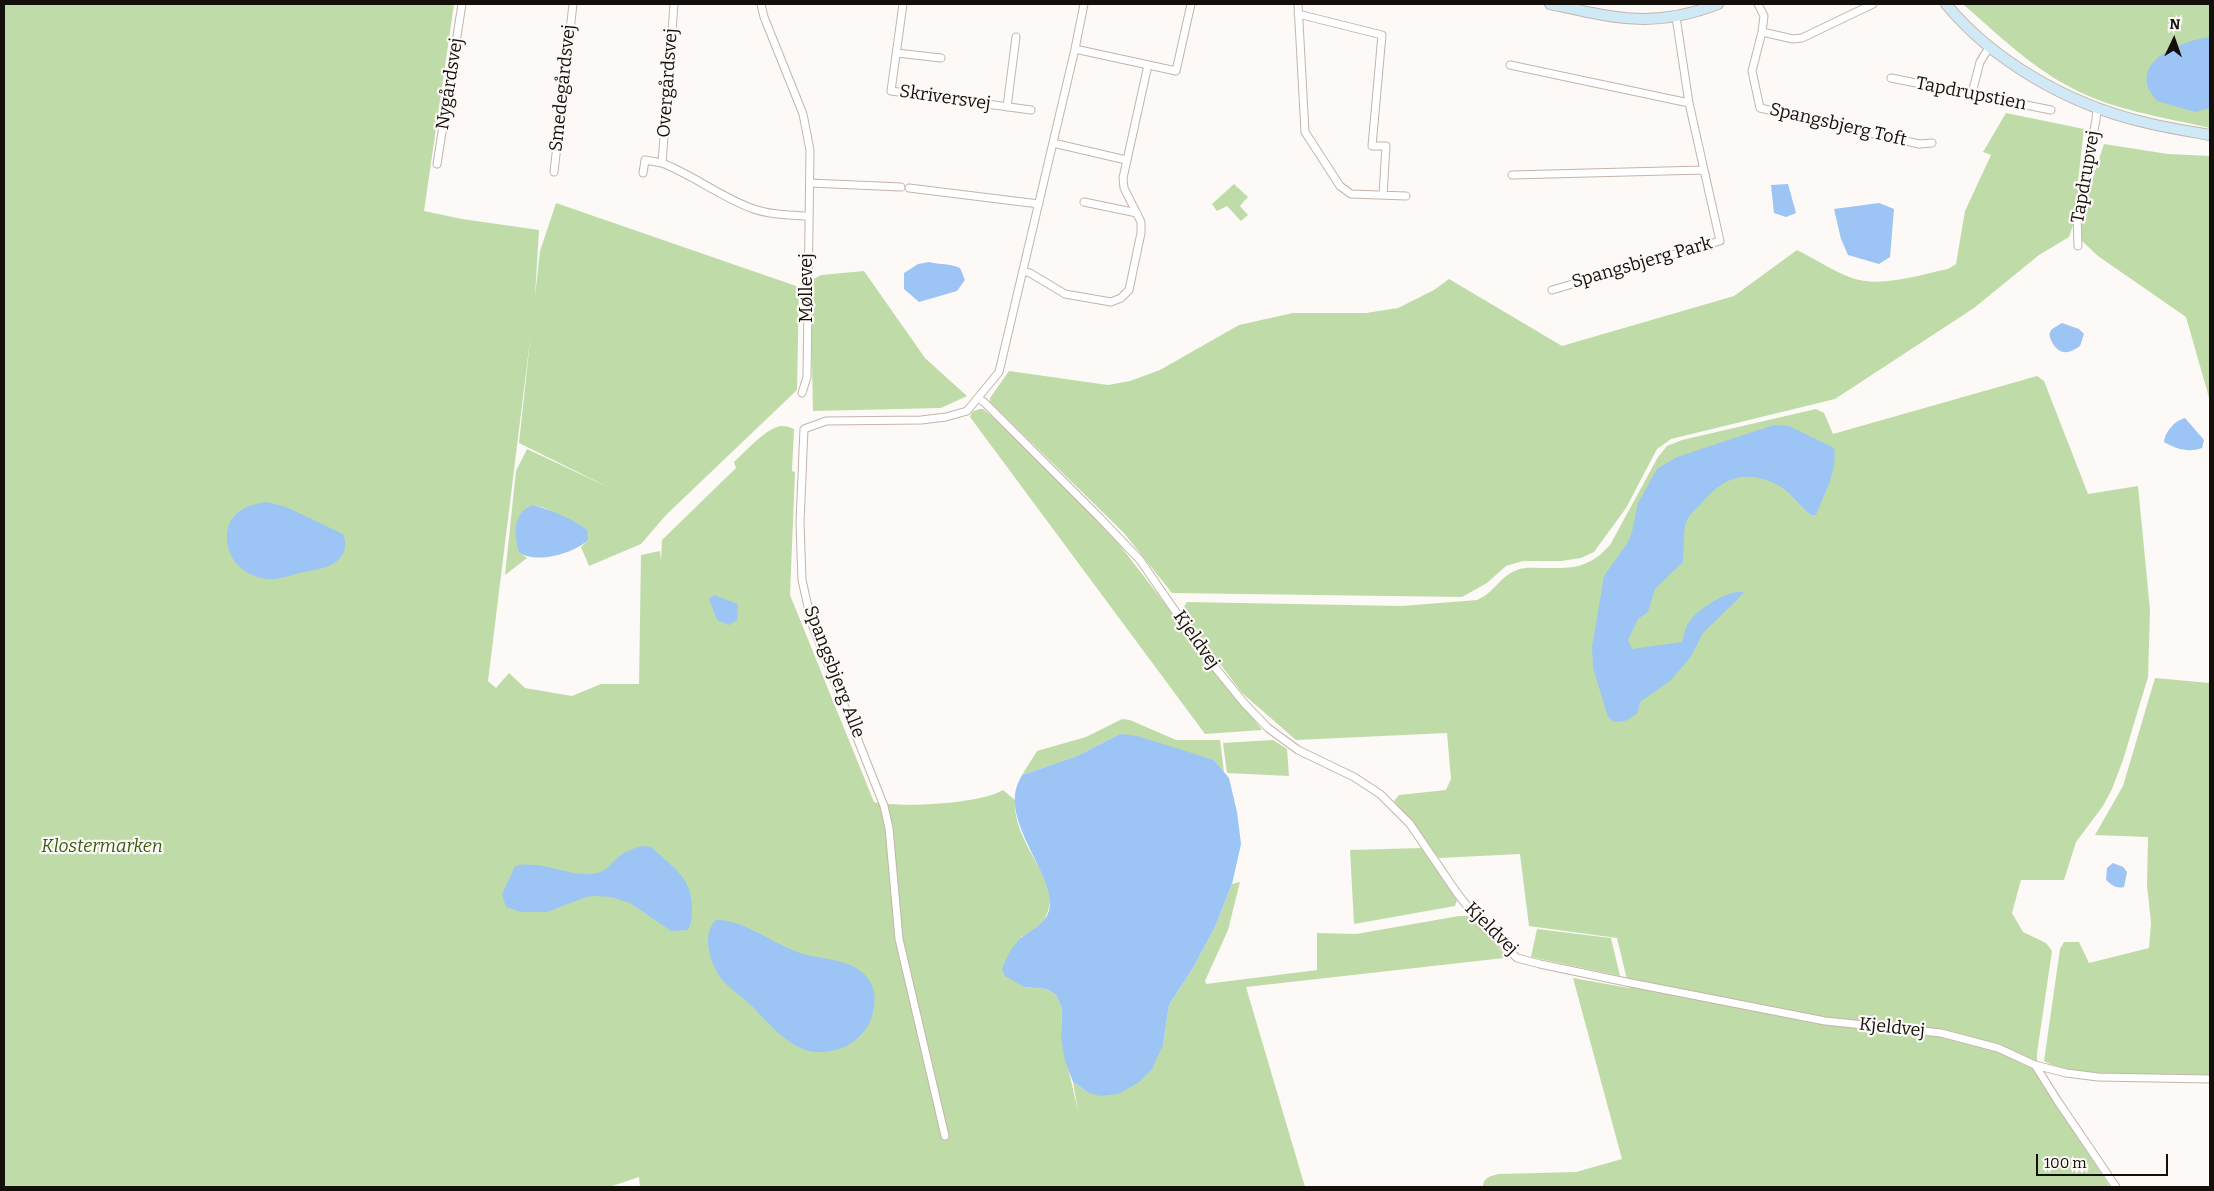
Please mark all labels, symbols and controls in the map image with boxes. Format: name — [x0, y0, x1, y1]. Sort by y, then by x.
north arrow — [2149, 15, 2199, 65]
text: N — [2169, 16, 2181, 33]
street label: Smedegårdsvej — [546, 23, 580, 153]
street label: Overgårdsvej — [653, 28, 683, 138]
street label: Nygårdsvej — [432, 37, 468, 131]
street label: Tapdrupstien — [1914, 73, 2028, 115]
street label: Skriversvej — [898, 81, 992, 115]
street label: Spangsbjerg Toft — [1767, 99, 1909, 151]
street label: Tapdrupvej — [2067, 129, 2105, 225]
street label: Spangsbjerg Park — [1569, 233, 1715, 293]
street label: Møllevej — [796, 253, 818, 323]
street label: Spangsbjerg Alle — [799, 603, 869, 741]
street label: Kjeldvej — [1168, 607, 1224, 673]
park label: Klostermarken — [41, 836, 163, 858]
street label: Kjeldvej — [1460, 898, 1522, 960]
street label: Kjeldvej — [1858, 1014, 1926, 1042]
scale bar — [2039, 1144, 2172, 1176]
text: 100 m — [2044, 1154, 2087, 1172]

